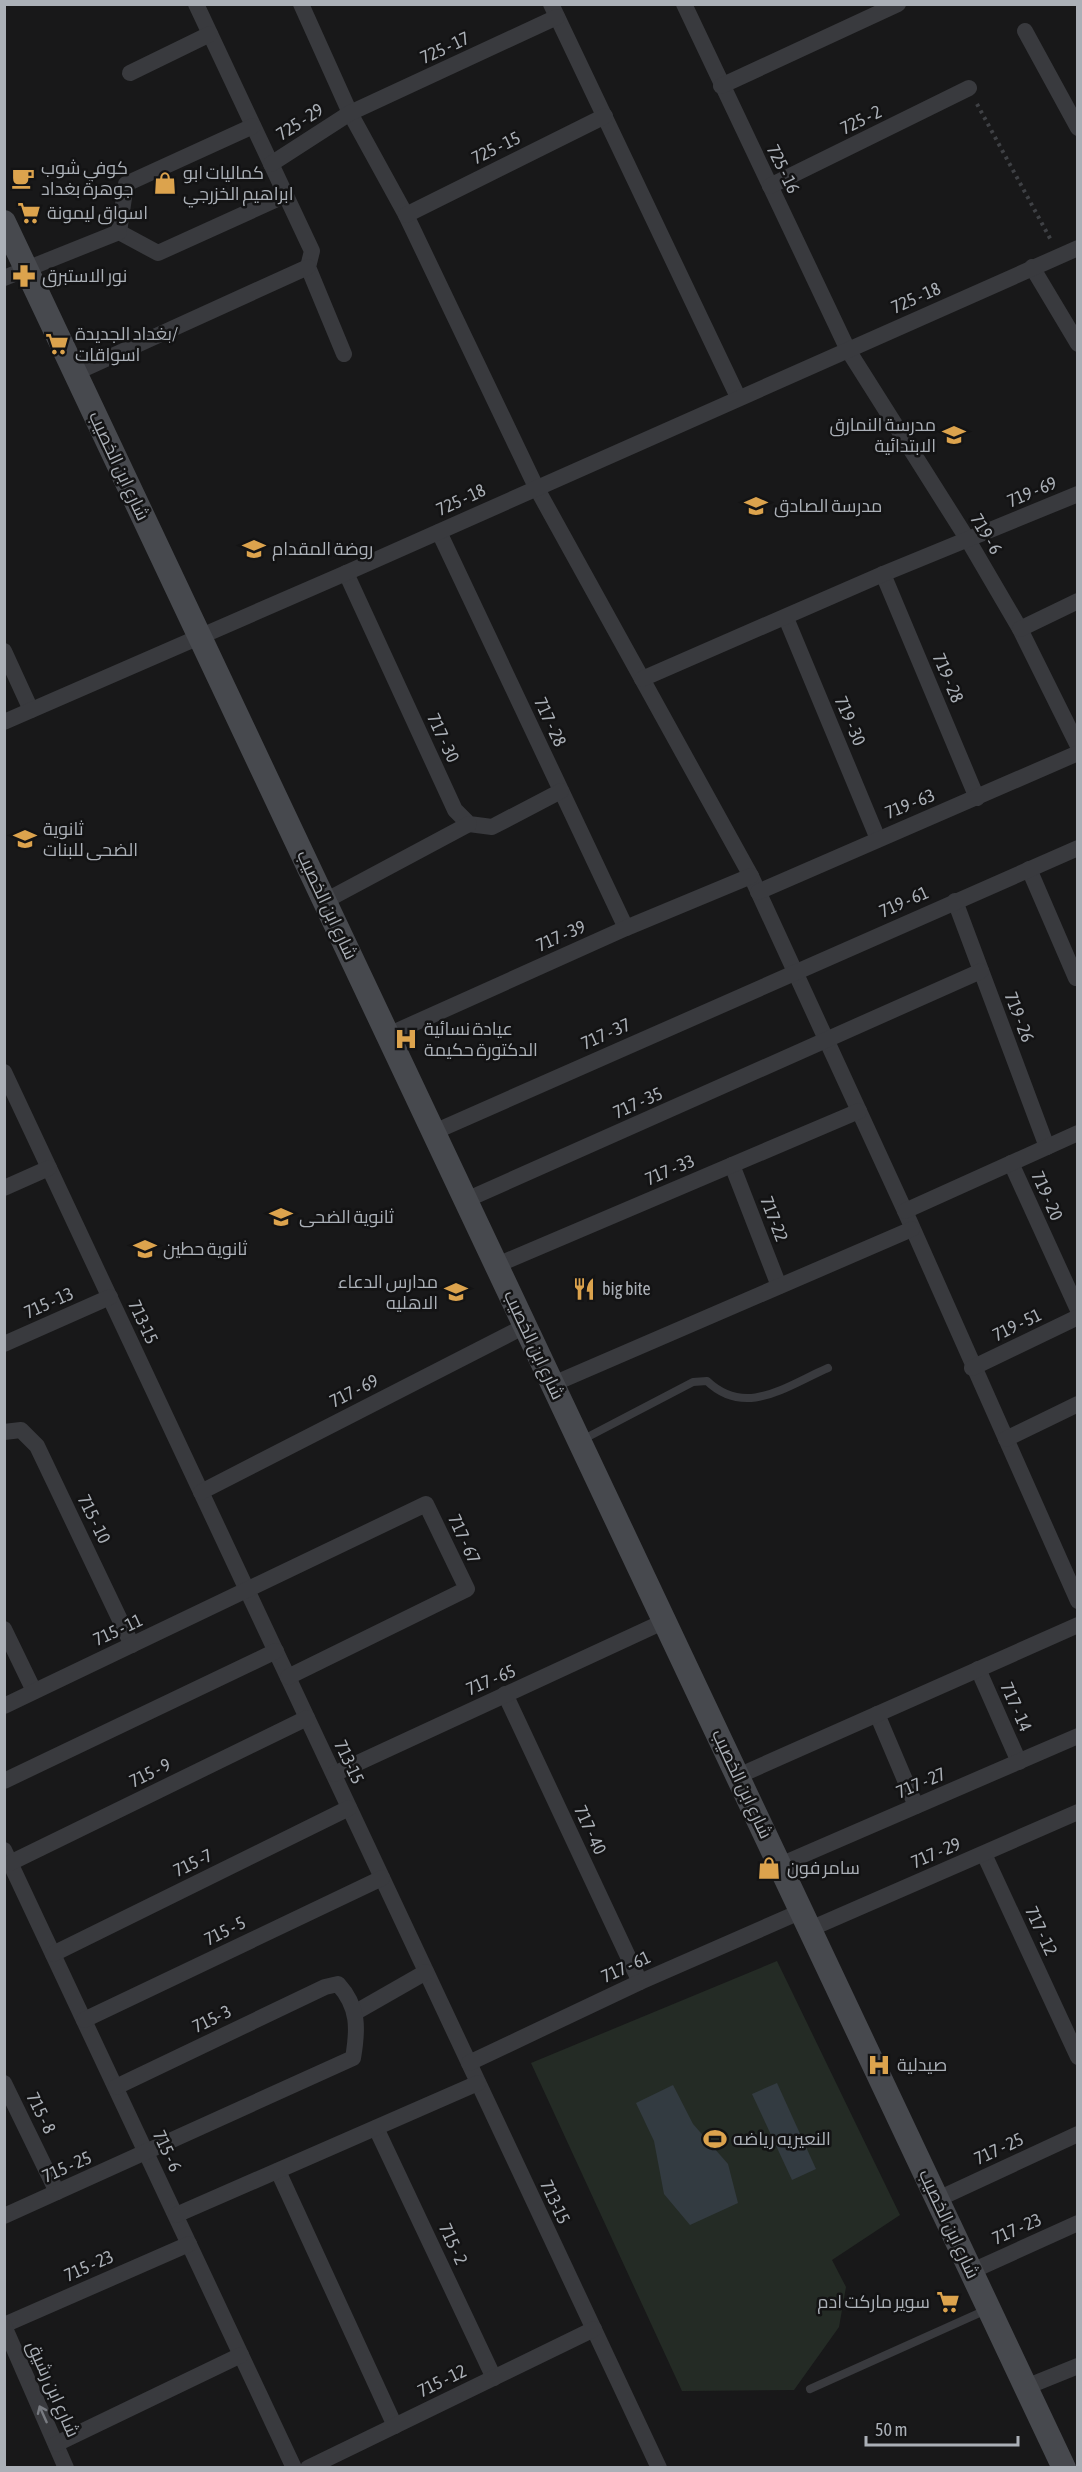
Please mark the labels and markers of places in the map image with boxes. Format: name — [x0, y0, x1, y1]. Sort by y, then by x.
place label: كوفي شوب جوهرة بغداد — [41, 157, 134, 200]
place label: كماليات ابو ابراهيم الخزرجي — [183, 162, 294, 208]
cafe icon: كوفي شوب جوهرة بغداد — [10, 165, 36, 191]
shop icon: كماليات ابو ابراهيم الخزرجي — [152, 170, 178, 196]
supermarket icon: اسواق ليمونة — [16, 200, 42, 226]
place label: اسواق ليمونة — [47, 202, 148, 225]
pharmacy icon: نور الاستبرق — [11, 263, 37, 289]
place label: نور الاستبرق — [42, 265, 127, 288]
place label: بغداد الجديدة/ اسواقات — [75, 323, 178, 366]
supermarket icon: بغداد الجديدة/ اسواقات — [44, 331, 70, 357]
place label: مدرسة النمارق الابتدائية — [830, 414, 936, 456]
school or university icon: مدرسة النمارق الابتدائية — [941, 422, 967, 448]
school or university icon: مدرسة الصادق — [743, 493, 769, 519]
place label: مدرسة الصادق — [774, 495, 882, 518]
school or university icon: روضة المقدام — [241, 536, 267, 562]
place label: روضة المقدام — [272, 538, 373, 561]
place label: ثانوية الضحى للبنات — [43, 818, 138, 861]
school or university icon: ثانوية الضحى للبنات — [12, 826, 38, 852]
place label: عيادة نسائية الدكتورة حكيمة — [424, 1018, 538, 1061]
hospital icon: عيادة نسائية الدكتورة حكيمة — [393, 1026, 419, 1052]
school or university icon: ثانوية الضحى — [268, 1204, 294, 1230]
place label: ثانوية الضحى — [299, 1206, 394, 1228]
school or university icon: ثانوية حطين — [132, 1236, 158, 1262]
place label: ثانوية حطين — [163, 1238, 248, 1260]
place label: مدارس الدعاء الاهليه — [338, 1271, 438, 1313]
restaurant icon: big bite — [571, 1276, 597, 1302]
place label: big bite — [602, 1278, 651, 1299]
school or university icon: مدارس الدعاء الاهليه — [443, 1279, 469, 1305]
shop icon: سامر فون — [756, 1855, 782, 1881]
place label: سامر فون — [787, 1857, 860, 1879]
hospital icon: صيدلية — [866, 2052, 892, 2078]
place label: صيدلية — [897, 2054, 947, 2075]
sports icon: النعيريه رياضه — [702, 2126, 728, 2152]
place label: النعيريه رياضه — [733, 2128, 831, 2150]
supermarket icon: سوير ماركت ادم — [935, 2289, 961, 2315]
place label: سوير ماركت ادم — [817, 2291, 930, 2314]

